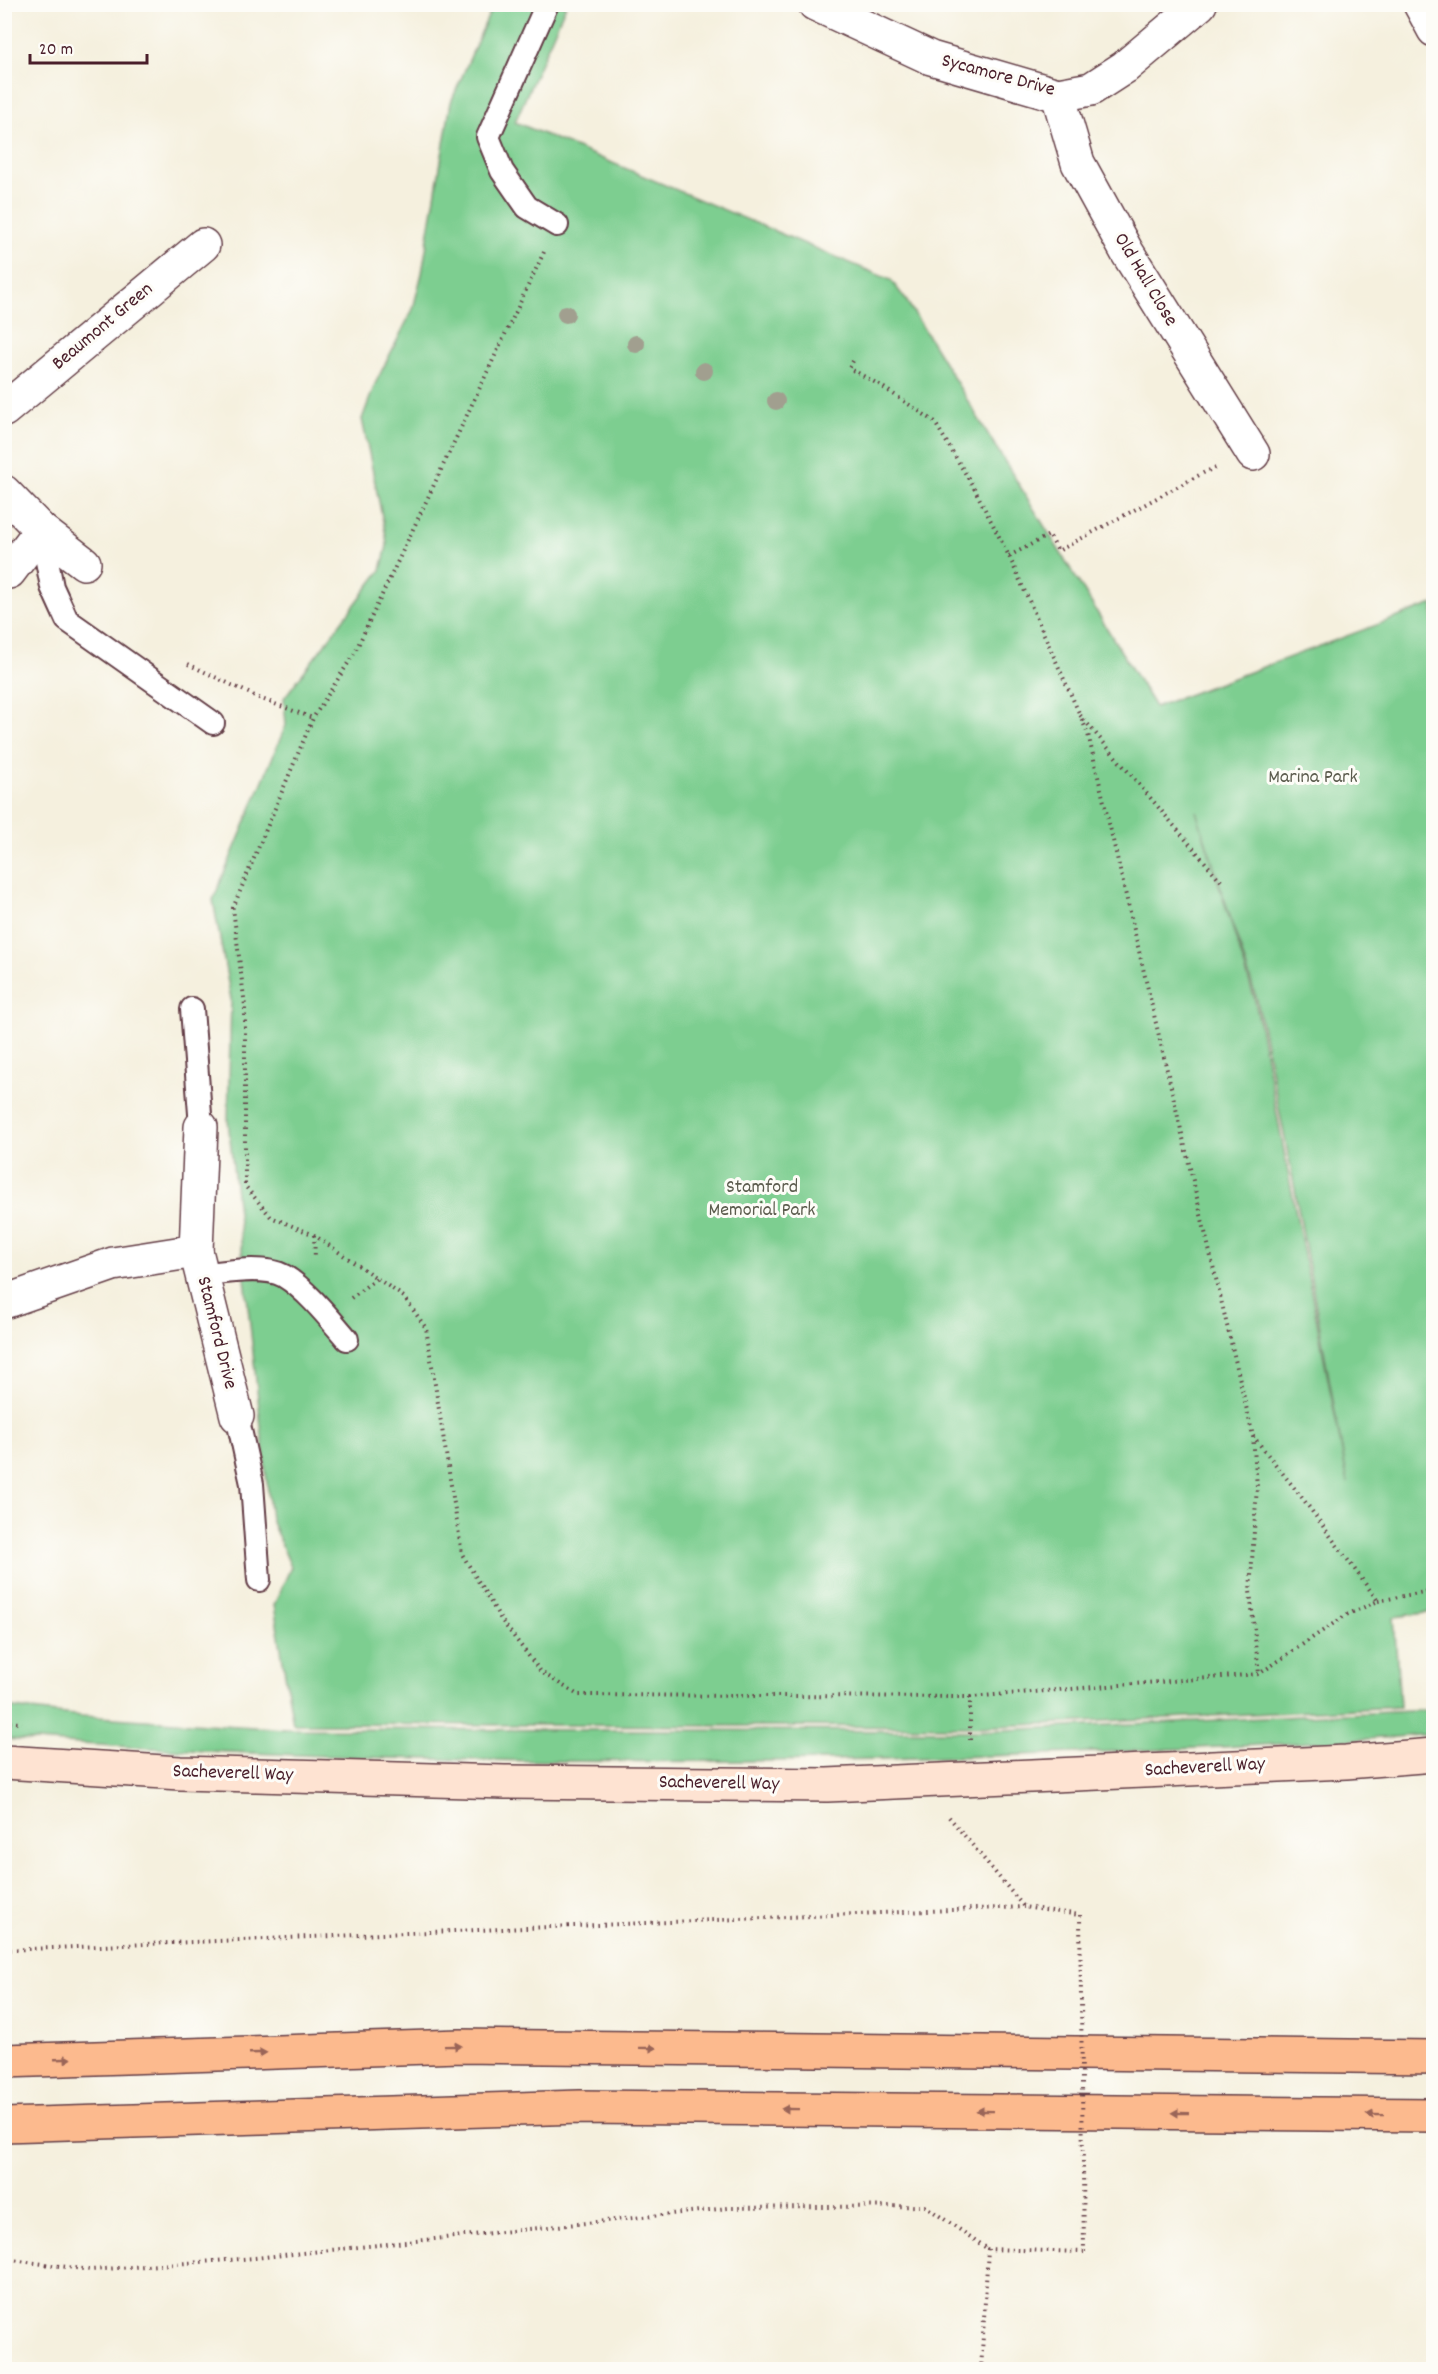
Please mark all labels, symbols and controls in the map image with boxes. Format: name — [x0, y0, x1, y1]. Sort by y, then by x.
scale bar — [30, 27, 147, 65]
text: 20 m — [39, 38, 73, 63]
street label: Sycamore Drive — [938, 47, 1058, 105]
street label: Old Hall Close — [1106, 228, 1184, 332]
street label: Beaumont Green — [46, 276, 160, 378]
park label: Marina Park — [1268, 764, 1358, 792]
park label: Stamford Memorial Park — [708, 1174, 816, 1225]
street label: Stamford Drive — [188, 1274, 244, 1392]
street label: Sacheverell Way — [1144, 1751, 1267, 1785]
street label: Sacheverell Way — [172, 1758, 295, 1790]
street label: Sacheverell Way — [658, 1769, 780, 1799]
one-way arrow — [443, 2042, 462, 2051]
one-way arrow — [638, 2043, 657, 2053]
one-way arrow — [248, 2048, 267, 2057]
one-way arrow — [53, 2054, 72, 2064]
one-way arrow — [781, 2104, 800, 2114]
one-way arrow — [976, 2106, 995, 2116]
one-way arrow — [1171, 2108, 1190, 2118]
one-way arrow — [1366, 2110, 1385, 2119]

